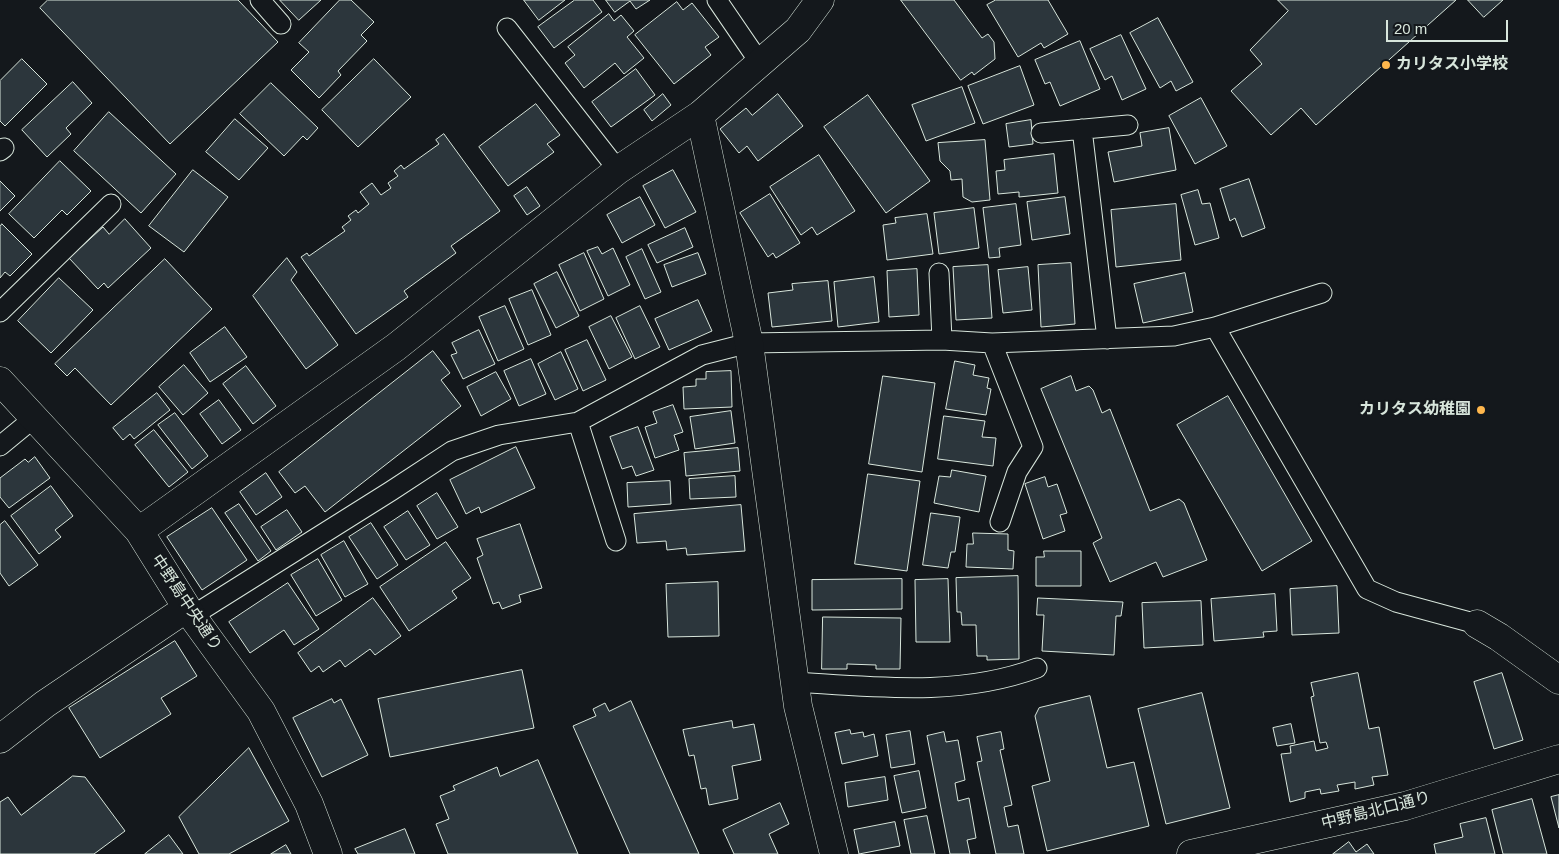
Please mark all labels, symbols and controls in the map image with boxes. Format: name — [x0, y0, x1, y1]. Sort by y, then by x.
scale bar — [1389, 10, 1512, 42]
text: 20 m — [1394, 20, 1427, 37]
place label: カリタス小学校 — [1396, 55, 1508, 75]
marker: カリタス小学校 — [1380, 59, 1392, 71]
place label: カリタス幼稚園 — [1359, 400, 1471, 420]
marker: カリタス幼稚園 — [1475, 404, 1487, 416]
street label: 中野島中央通り — [147, 551, 225, 655]
street label: 中野島北口通り — [1319, 788, 1433, 834]

